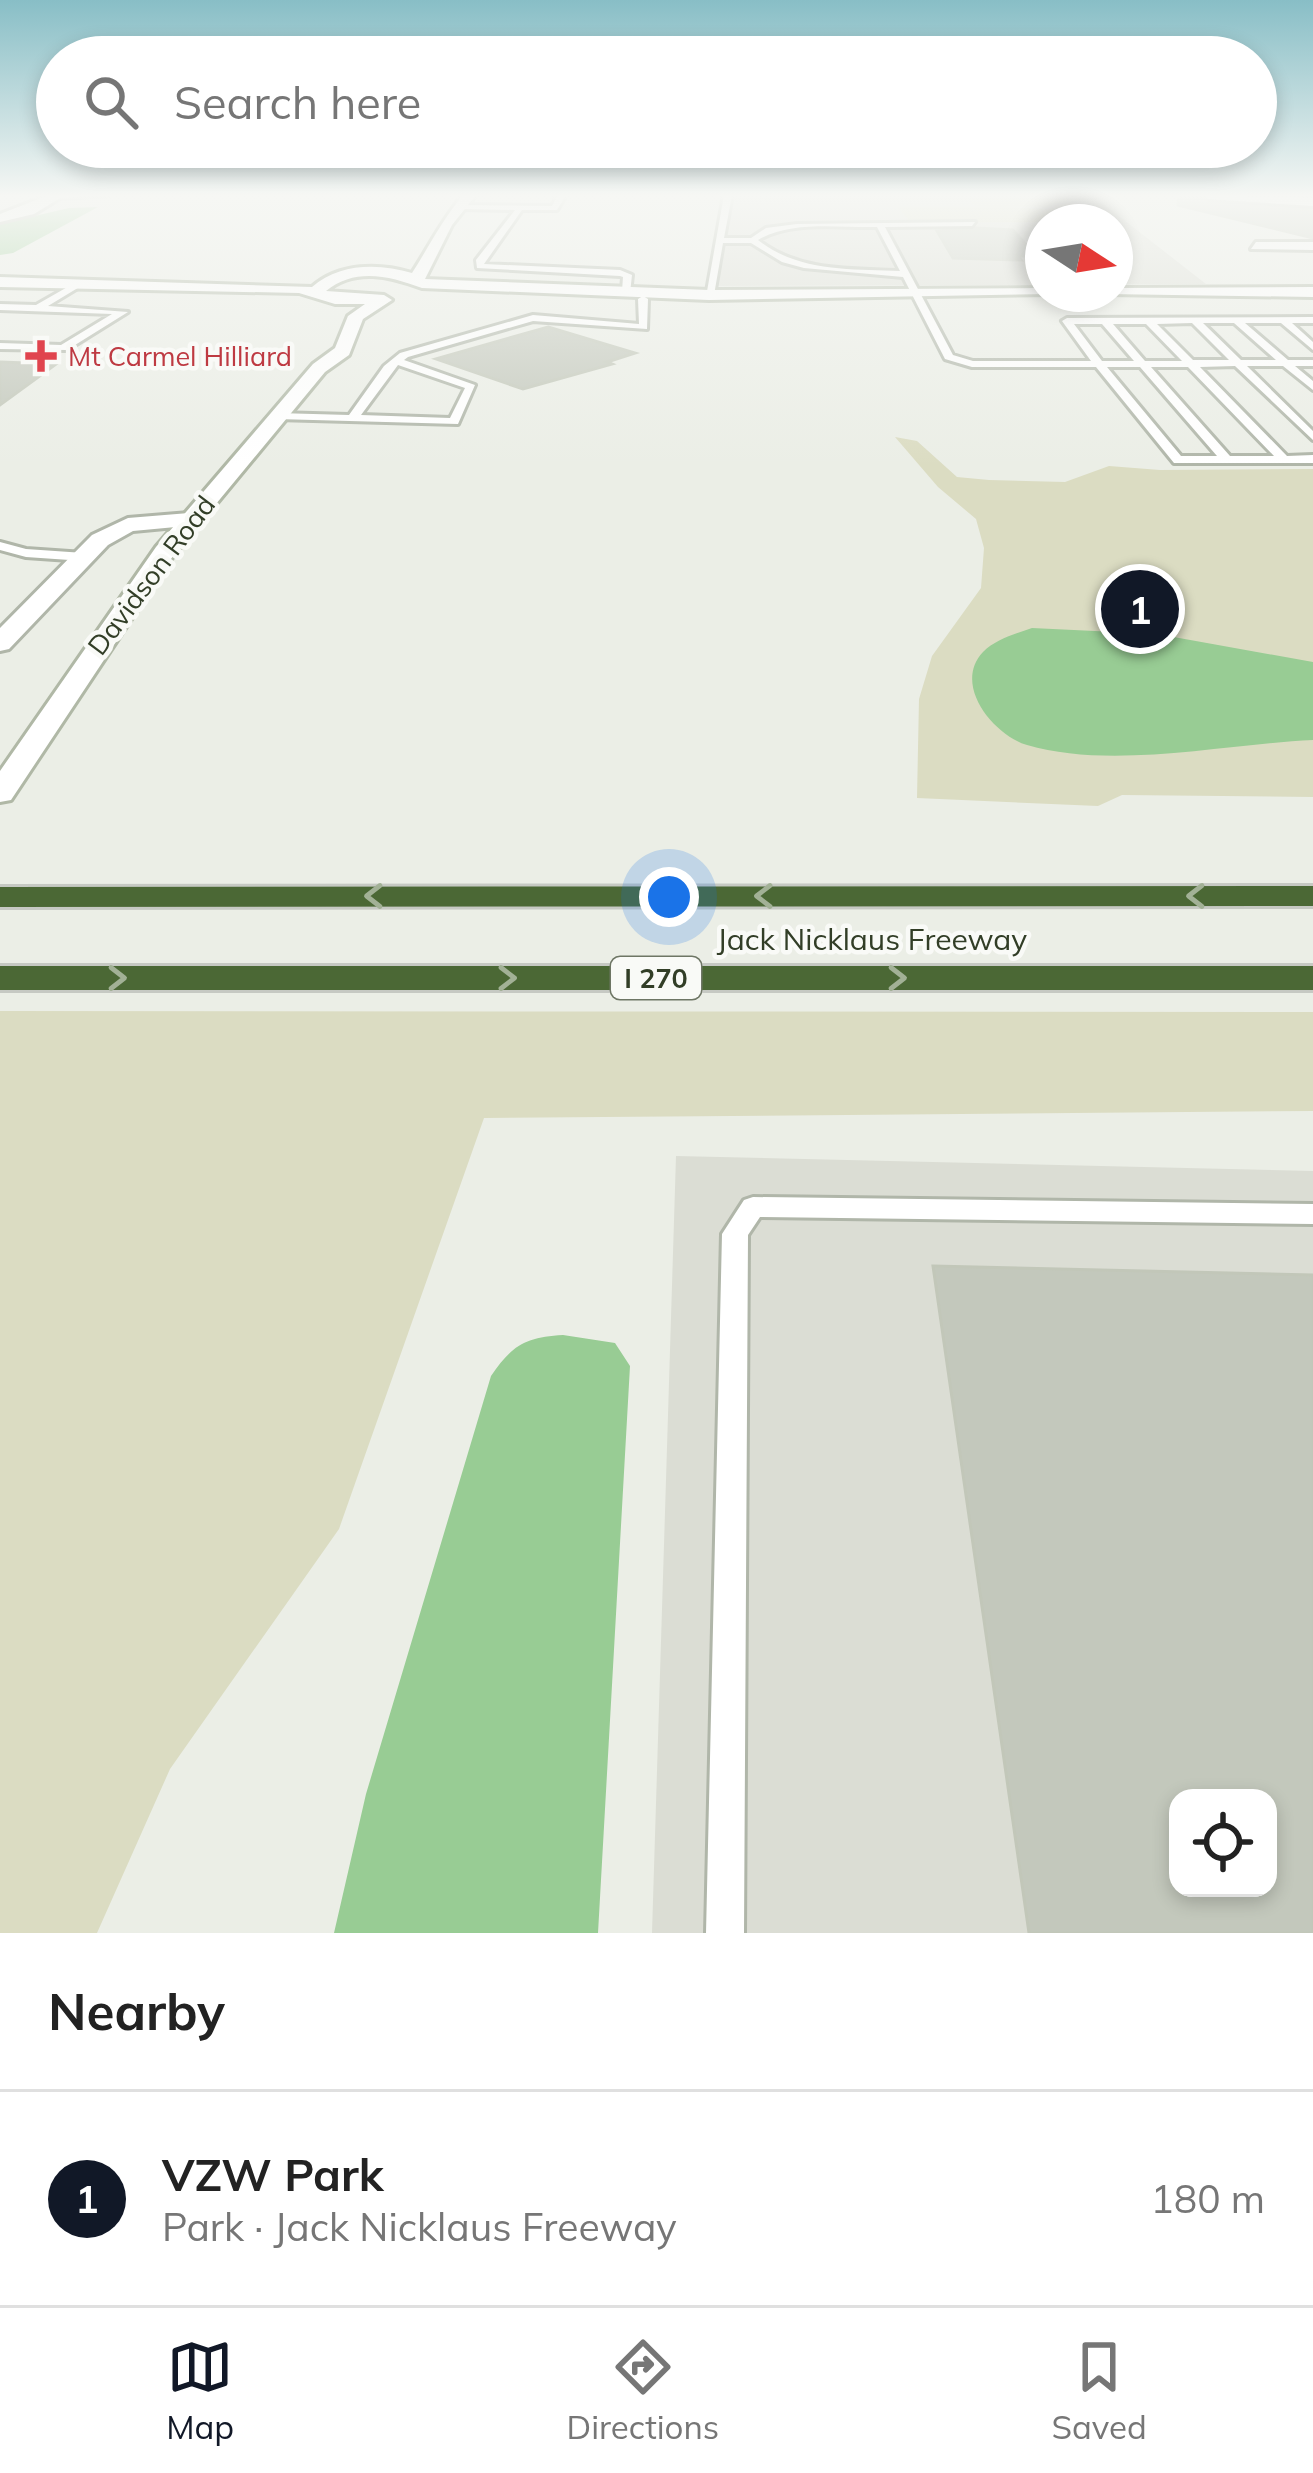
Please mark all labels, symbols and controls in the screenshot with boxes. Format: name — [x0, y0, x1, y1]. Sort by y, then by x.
search box — [36, 36, 1277, 168]
icon: search — [78, 69, 144, 135]
text: Search here — [174, 74, 421, 130]
north arrow — [1025, 204, 1133, 312]
place label: Mt Carmel Hilliard — [68, 339, 292, 373]
marker: Mt Carmel Hilliard — [25, 340, 57, 372]
street label: Davidson Road — [80, 488, 222, 662]
pin: 1 — [1101, 564, 1179, 654]
your location — [639, 867, 699, 927]
one-way arrow — [364, 883, 382, 909]
one-way arrow — [754, 883, 772, 909]
one-way arrow — [1186, 883, 1204, 909]
street label: Jack Nicklaus Freeway — [717, 920, 1027, 958]
road number: I 270 — [611, 957, 701, 999]
one-way arrow — [109, 965, 127, 991]
one-way arrow — [499, 965, 517, 991]
one-way arrow — [889, 965, 907, 991]
map controls — [1169, 1789, 1277, 1897]
button: locate — [1169, 1789, 1277, 1897]
text: Nearby — [48, 1979, 225, 2043]
text: VZW Park — [162, 2146, 384, 2202]
text: 1 — [75, 2174, 99, 2223]
text: 180 m — [1150, 2174, 1265, 2223]
text: Park · Jack Nicklaus Freeway — [162, 2202, 677, 2251]
tab: Map — [166, 2334, 234, 2447]
tab: Directions — [567, 2334, 719, 2447]
tab: Saved — [1052, 2334, 1147, 2447]

